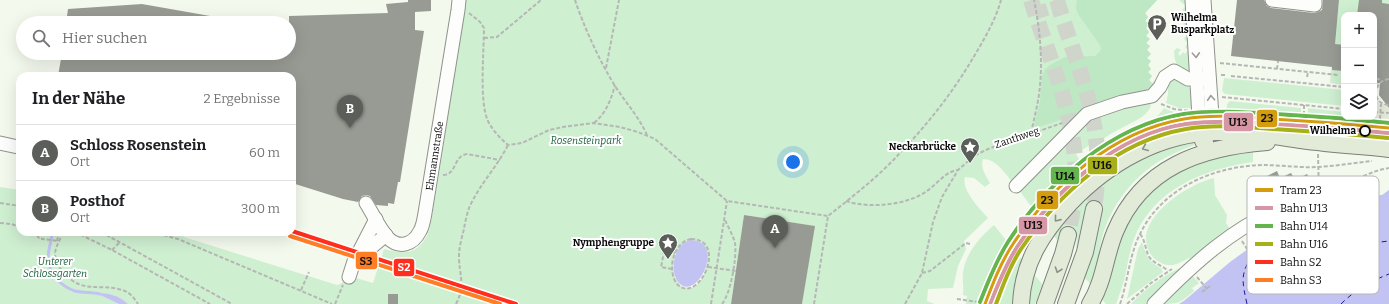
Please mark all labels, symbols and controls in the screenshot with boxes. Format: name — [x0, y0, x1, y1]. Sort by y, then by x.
place label: Wilhelma Busparkplatz — [1171, 12, 1234, 36]
map controls — [1341, 12, 1377, 120]
button: + — [1341, 12, 1377, 48]
parking icon: Wilhelma Busparkplatz — [1146, 13, 1168, 41]
search box — [16, 16, 296, 60]
icon: search — [30, 27, 52, 49]
text: Hier suchen — [62, 29, 147, 47]
button: − — [1341, 48, 1377, 84]
one-way arrow — [1191, 52, 1200, 58]
button: layers — [1341, 84, 1377, 120]
text: In der Nähe — [32, 88, 125, 109]
text: 2 Ergebnisse — [204, 91, 280, 106]
pin: B — [337, 95, 363, 128]
one-way arrow — [1206, 95, 1215, 101]
line badge: 23 — [1256, 109, 1278, 128]
line badge: U13 — [1223, 112, 1254, 132]
text: 23 — [1261, 112, 1273, 125]
text: U13 — [1228, 116, 1248, 129]
street label: Ehmannstraße — [424, 121, 446, 191]
street label: Zanthweg — [993, 125, 1041, 151]
place label: Wilhelma — [1310, 125, 1356, 137]
marker: Wilhelma — [1359, 125, 1371, 137]
park label: Rosensteinpark — [551, 135, 622, 147]
text: Schloss Rosenstein — [70, 136, 206, 154]
place icon: Neckarbrücke — [959, 136, 981, 164]
place label: Neckarbrücke — [889, 141, 956, 153]
one-way arrow — [1142, 144, 1149, 152]
text: A — [40, 145, 50, 160]
text: 60 m — [249, 145, 280, 160]
your location — [783, 152, 803, 172]
text: Ort — [70, 154, 90, 169]
line badge: U16 — [1087, 156, 1118, 175]
text: U16 — [1092, 159, 1112, 172]
line badge: U14 — [1050, 166, 1080, 185]
text: U14 — [1055, 170, 1075, 183]
legend — [1247, 176, 1379, 294]
text: Tram 23 — [1280, 184, 1322, 197]
line badge: 23 — [1036, 190, 1059, 210]
text: Posthof — [70, 192, 125, 210]
text: 23 — [1041, 194, 1053, 207]
text: B — [41, 201, 49, 216]
text: 300 m — [241, 201, 280, 216]
text: Bahn U13 — [1280, 202, 1328, 215]
text: Ort — [70, 210, 90, 225]
one-way arrow — [1054, 214, 1061, 221]
pin: A — [762, 215, 788, 248]
line badge: U13 — [1018, 216, 1048, 235]
text: U13 — [1023, 219, 1043, 232]
text: Bahn U14 — [1280, 220, 1329, 233]
place icon: Nymphengruppe — [657, 232, 679, 260]
place label: Nymphengruppe — [573, 237, 654, 249]
text: Bahn U16 — [1280, 238, 1328, 251]
line badge: S3 — [355, 251, 378, 270]
text: S3 — [360, 255, 372, 268]
park label: Unterer Schlossgarten — [23, 256, 87, 280]
text: Bahn S2 — [1280, 256, 1321, 269]
line badge: S2 — [393, 258, 415, 277]
text: S2 — [398, 261, 410, 274]
one-way arrow — [1054, 267, 1062, 274]
text: Bahn S3 — [1280, 274, 1322, 287]

